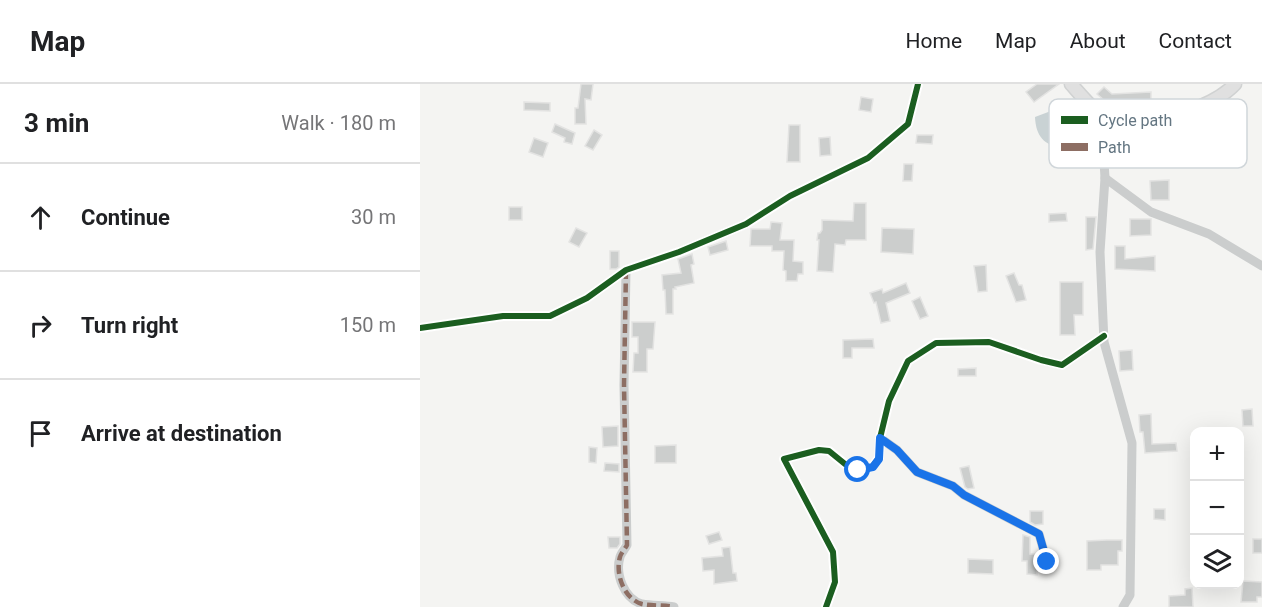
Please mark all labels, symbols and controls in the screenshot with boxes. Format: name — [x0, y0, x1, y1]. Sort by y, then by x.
text: Map — [30, 25, 85, 58]
text: Home — [906, 29, 962, 53]
text: Map — [995, 29, 1037, 53]
text: About — [1070, 29, 1126, 53]
text: Contact — [1159, 29, 1232, 53]
legend — [1049, 99, 1247, 168]
text: 3 min — [24, 108, 89, 138]
text: Walk · 180 m — [281, 111, 396, 135]
text: Cycle path — [1098, 111, 1172, 130]
text: Path — [1098, 138, 1131, 157]
icon: ahead — [24, 201, 57, 234]
text: Continue — [81, 205, 170, 230]
text: 30 m — [351, 205, 396, 229]
icon: right — [24, 309, 57, 342]
text: Turn right — [81, 313, 178, 338]
text: 150 m — [340, 313, 396, 337]
icon: arrive — [24, 417, 57, 450]
text: Arrive at destination — [81, 421, 282, 446]
map controls — [1190, 427, 1244, 589]
button: + — [1190, 427, 1244, 481]
route start — [844, 456, 870, 482]
button: − — [1190, 481, 1244, 535]
button: layers — [1190, 535, 1244, 589]
route end — [1033, 548, 1059, 574]

